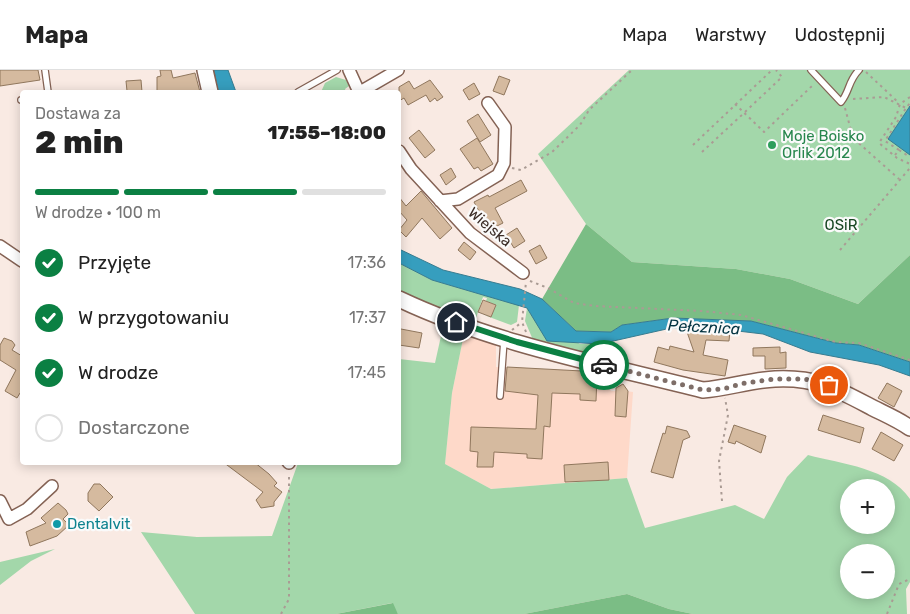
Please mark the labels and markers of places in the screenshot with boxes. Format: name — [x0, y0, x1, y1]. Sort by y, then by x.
place label: Moje Boisko Orlik 2012 — [782, 127, 864, 162]
marker: Moje Boisko Orlik 2012 — [766, 139, 778, 151]
pin — [435, 301, 477, 343]
pin — [808, 364, 850, 406]
place label: Dentalvit — [67, 515, 130, 533]
marker: Dentalvit — [51, 518, 63, 530]

